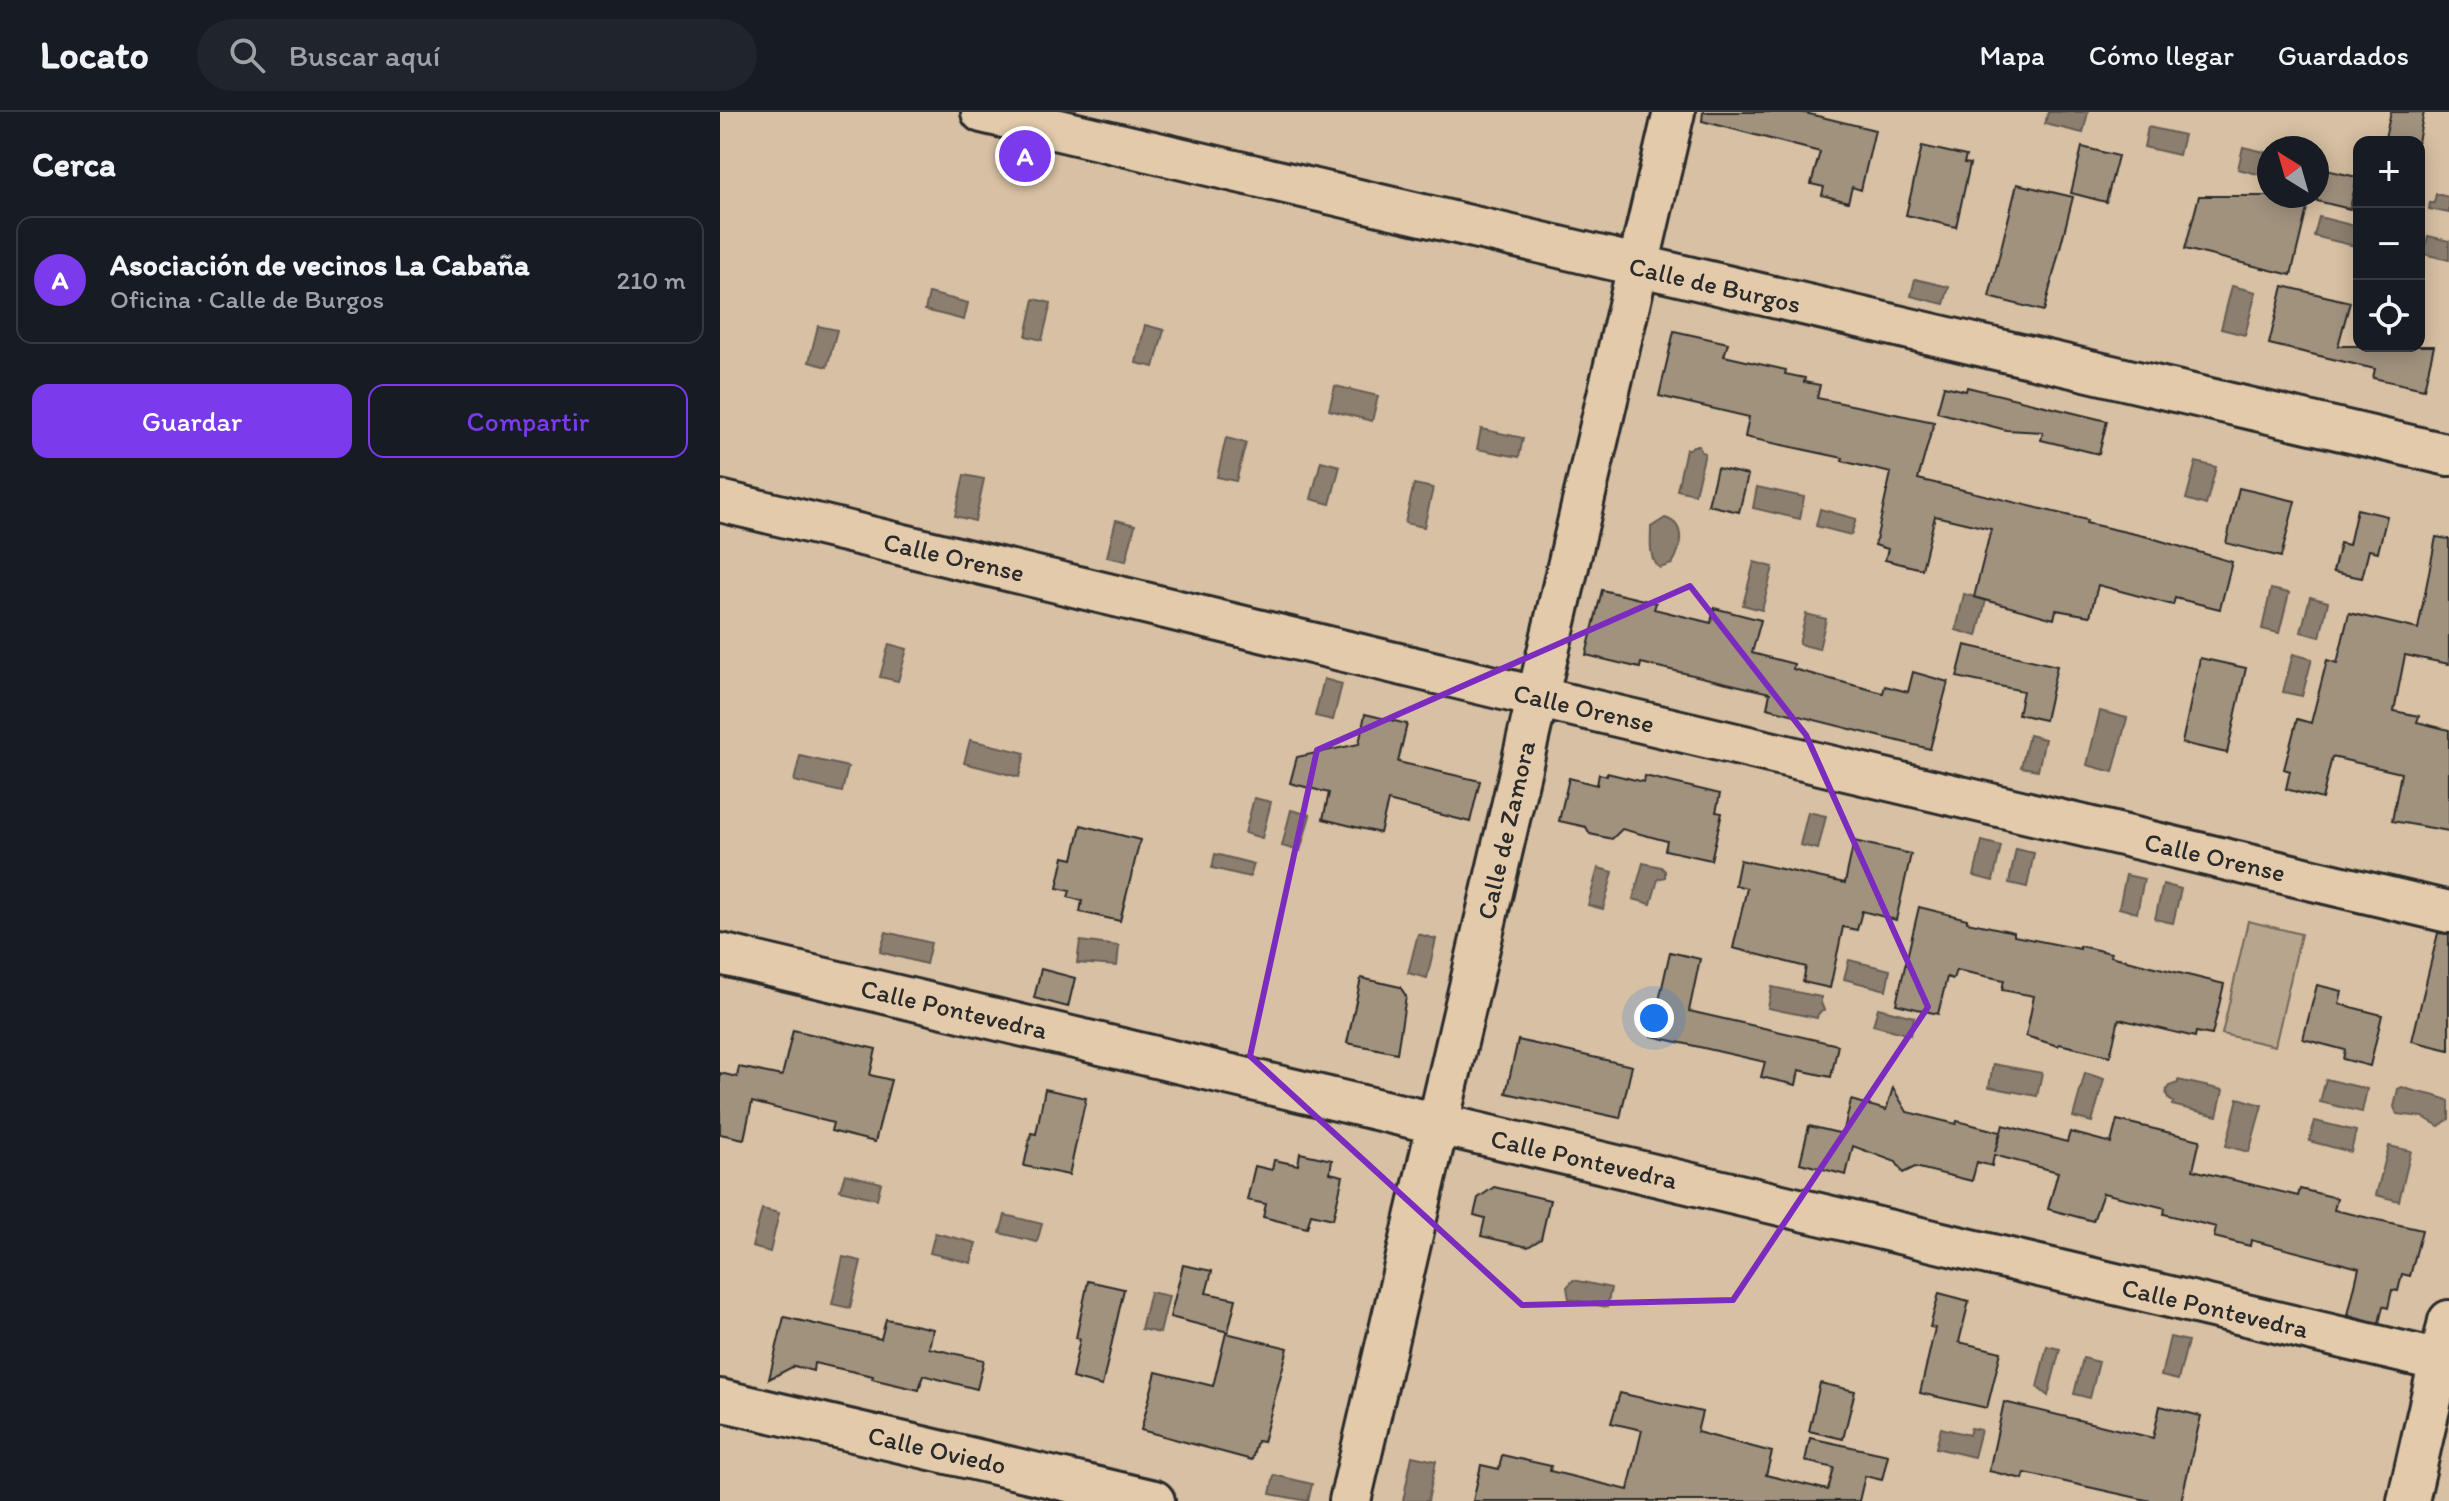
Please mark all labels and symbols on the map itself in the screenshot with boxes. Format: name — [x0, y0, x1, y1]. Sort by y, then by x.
pin: A — [999, 126, 1051, 186]
north arrow — [2257, 136, 2329, 208]
street label: Calle de Burgos — [1626, 250, 1804, 320]
street label: Calle Orense — [880, 525, 1028, 589]
street label: Calle Orense — [1510, 676, 1658, 740]
street label: Calle de Zamora — [1470, 737, 1542, 922]
street label: Calle Orense — [2141, 825, 2289, 889]
street label: Calle Pontevedra — [858, 972, 1051, 1046]
your location — [1634, 998, 1674, 1038]
street label: Calle Pontevedra — [1488, 1122, 1681, 1196]
street label: Calle Pontevedra — [2119, 1271, 2312, 1345]
street label: Calle Oviedo — [865, 1419, 1009, 1481]

